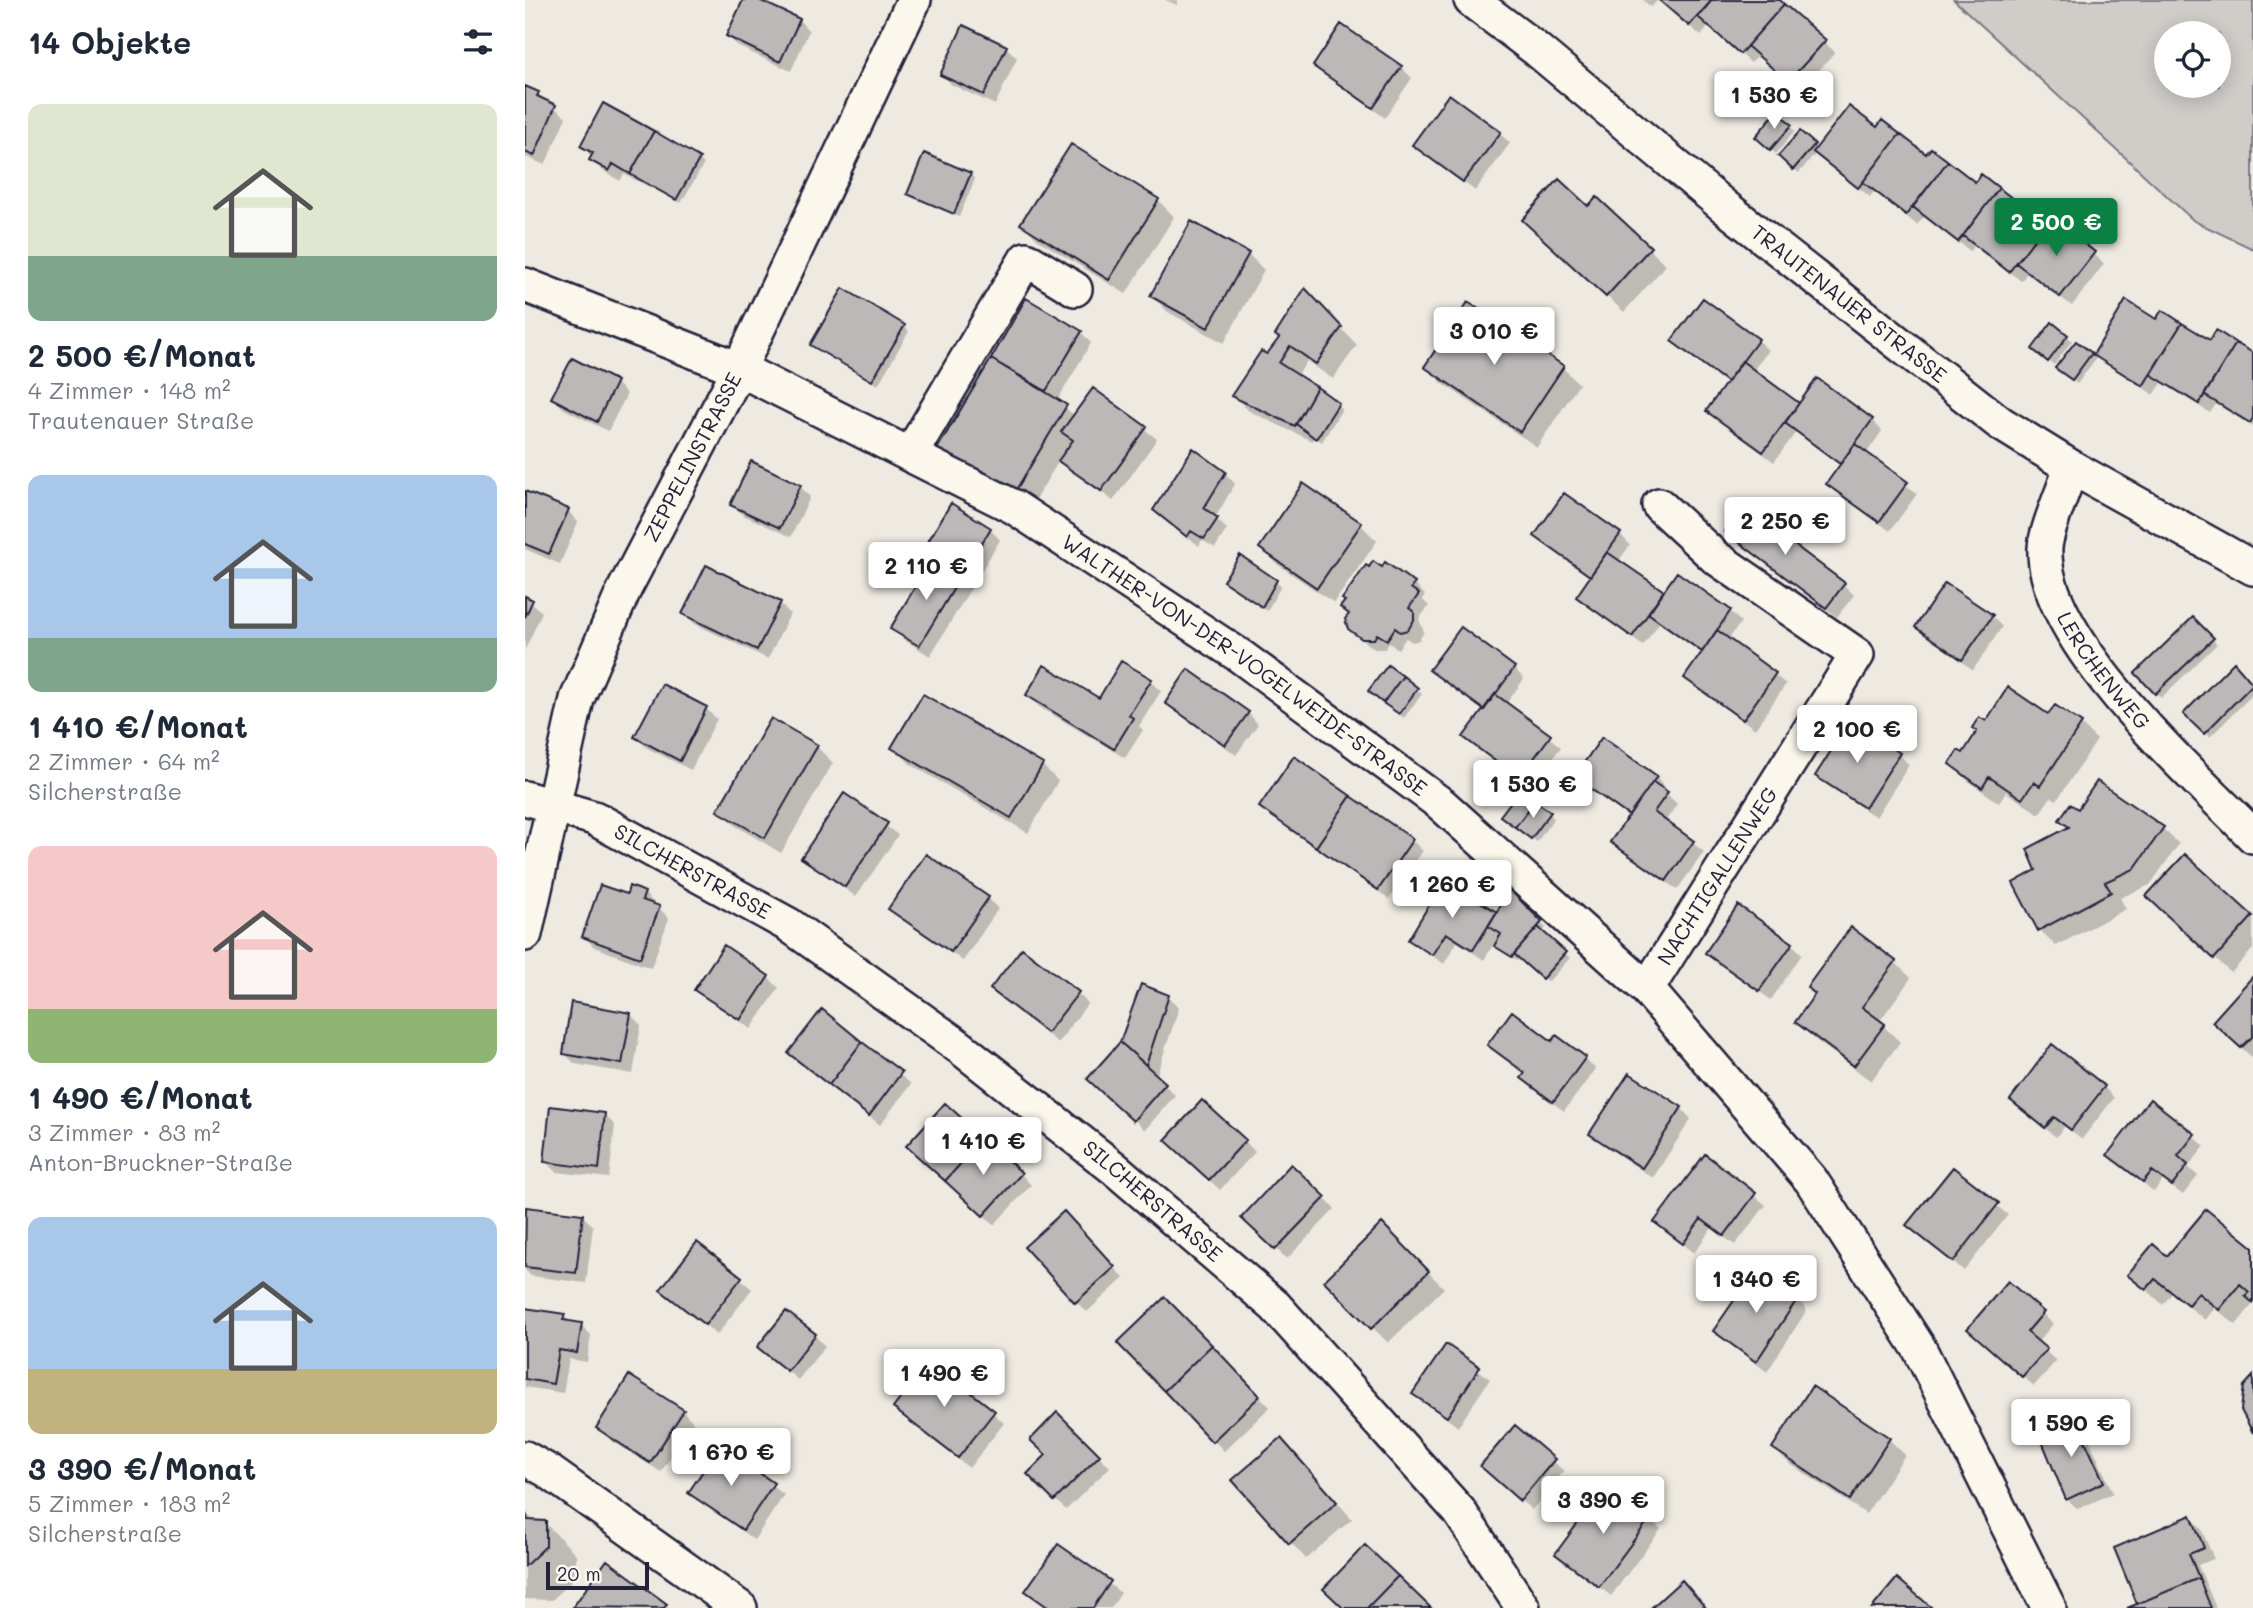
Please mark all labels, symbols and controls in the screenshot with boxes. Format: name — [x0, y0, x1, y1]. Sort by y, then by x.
map controls — [2154, 21, 2231, 98]
button: locate — [2154, 21, 2231, 98]
text: 14 Objekte — [28, 22, 191, 62]
icon: filters — [459, 23, 497, 61]
pin: 1 530 € — [1709, 72, 1839, 131]
text: 1 530 € — [1730, 79, 1818, 109]
icon: home — [200, 150, 326, 276]
pin: 2 500 € — [1991, 198, 2121, 258]
text: 2 500 € — [2010, 206, 2102, 236]
street label: TRAUTENAUER STRASSE — [1746, 218, 1953, 388]
pin: 3 010 € — [1429, 308, 1559, 367]
text: 3 010 € — [1450, 315, 1538, 345]
text: 2 500 €/Monat — [28, 335, 256, 375]
street label: ZEPPELINSTRASSE — [637, 367, 747, 546]
text: 4 Zimmer · 148 m² — [28, 375, 231, 405]
text: Trautenauer Straße — [28, 405, 254, 435]
pin: 2 250 € — [1720, 498, 1850, 557]
text: 2 250 € — [1740, 505, 1830, 535]
icon: home — [200, 521, 326, 647]
street label: WALTHER-VON-DER-VOGELWEIDE-STRASSE — [1057, 527, 1433, 801]
pin: 2 110 € — [861, 542, 991, 602]
text: 2 110 € — [884, 550, 968, 580]
street label: LERCHENWEG — [2052, 607, 2156, 734]
text: 1 410 €/Monat — [28, 706, 248, 746]
pin: 2 100 € — [1792, 706, 1922, 765]
text: 2 100 € — [1813, 713, 1901, 743]
text: 2 Zimmer · 64 m² — [28, 746, 220, 776]
pin: 1 530 € — [1468, 760, 1598, 820]
text: 1 530 € — [1489, 768, 1577, 798]
text: Silcherstraße — [28, 776, 182, 806]
street label: NACHTIGALLENWEG — [1650, 781, 1783, 970]
street label: SILCHERSTRASSE — [610, 817, 776, 925]
pin: 1 260 € — [1387, 860, 1517, 920]
text: 1 260 € — [1409, 868, 1495, 898]
icon: home — [200, 892, 326, 1018]
text: 1 490 €/Monat — [28, 1077, 253, 1117]
text: 3 Zimmer · 83 m² — [28, 1117, 220, 1147]
pin: 1 410 € — [918, 1118, 1048, 1177]
text: 1 410 € — [941, 1125, 1025, 1155]
street label: SILCHERSTRASSE — [1078, 1134, 1229, 1267]
text: Anton-Bruckner-Straße — [28, 1147, 293, 1177]
pin: 1 340 € — [1691, 1256, 1821, 1315]
icon: home — [200, 1263, 326, 1389]
text: 1 340 € — [1712, 1263, 1800, 1293]
pin: 1 490 € — [879, 1350, 1009, 1409]
text: 1 490 € — [900, 1357, 988, 1387]
pin: 1 590 € — [2006, 1400, 2136, 1459]
text: 1 590 € — [2027, 1407, 2115, 1437]
pin: 1 670 € — [666, 1428, 796, 1488]
text: 1 670 € — [688, 1436, 774, 1466]
text: 3 390 €/Monat — [28, 1448, 256, 1488]
pin: 3 390 € — [1538, 1476, 1668, 1536]
text: 3 390 € — [1557, 1484, 1649, 1514]
text: 5 Zimmer · 183 m² — [28, 1488, 231, 1518]
text: Silcherstraße — [28, 1518, 182, 1548]
scale bar — [546, 1559, 649, 1591]
text: 20 m — [557, 1561, 601, 1586]

